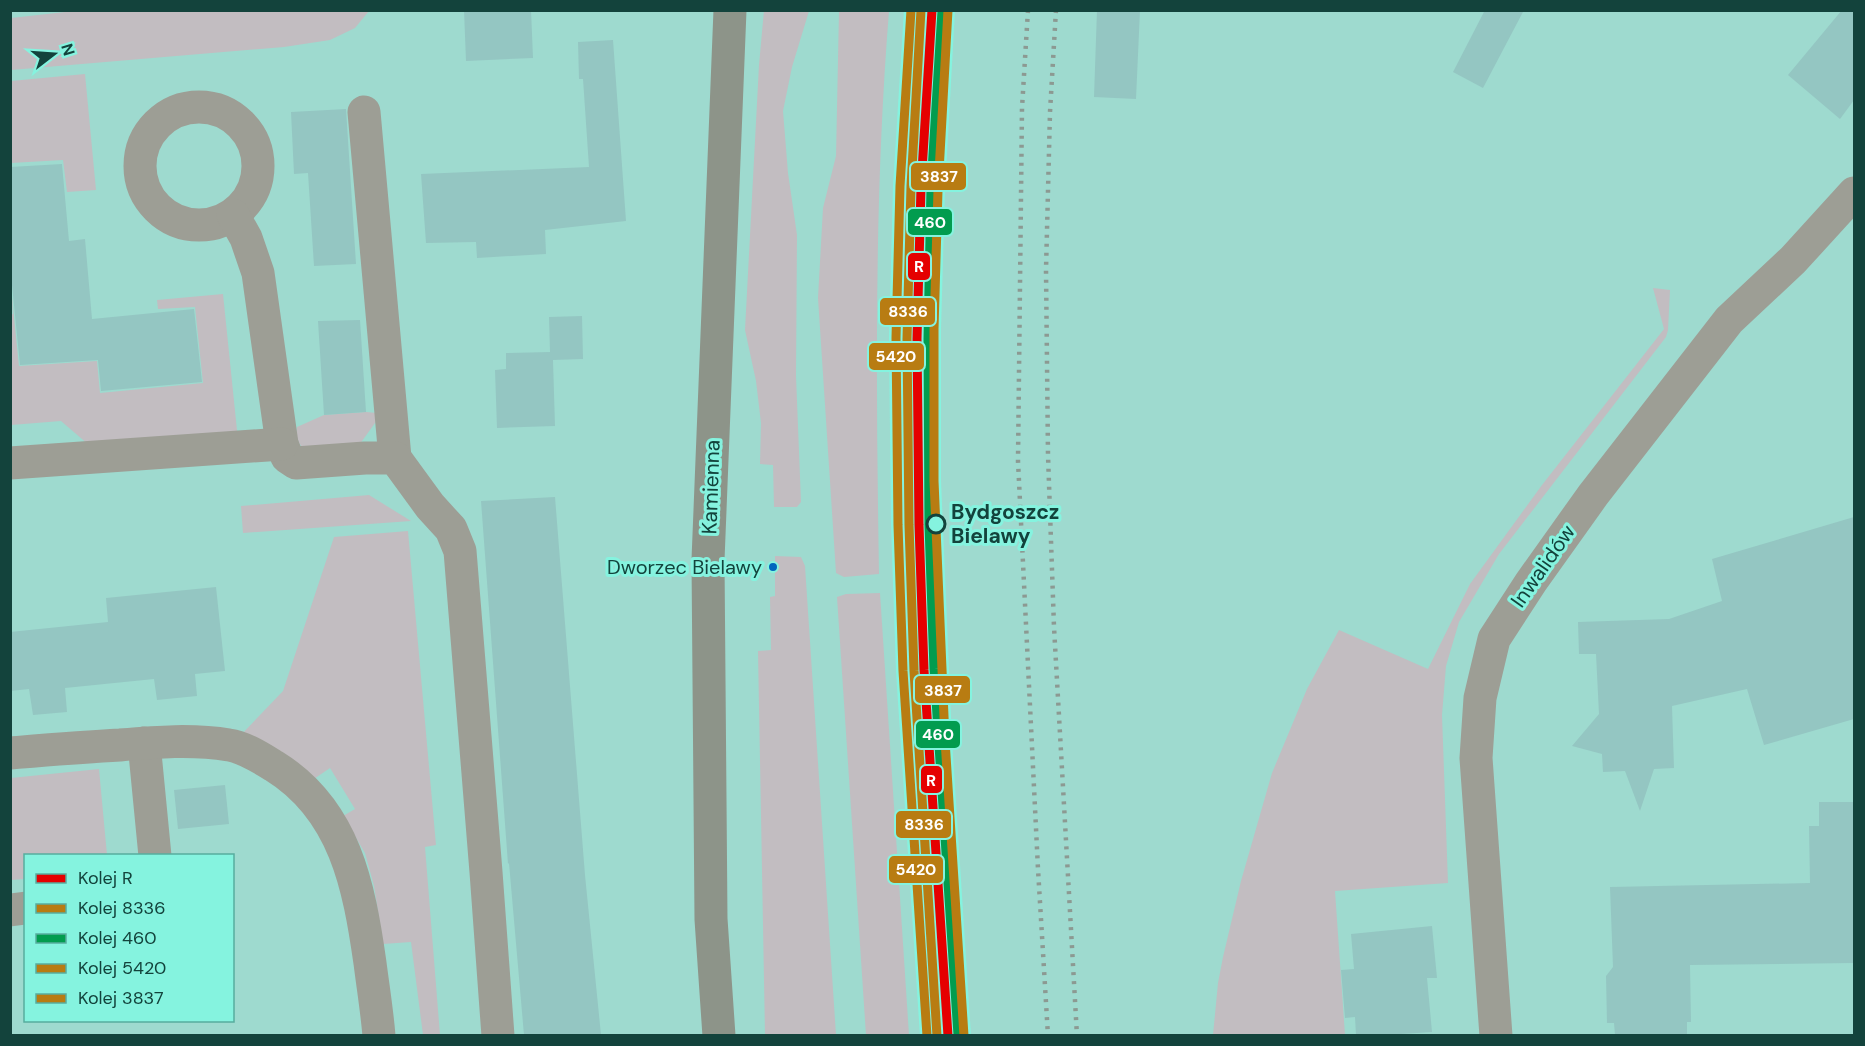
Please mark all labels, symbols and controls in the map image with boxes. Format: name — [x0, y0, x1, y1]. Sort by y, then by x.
north arrow — [24, 24, 84, 84]
text: N — [56, 41, 80, 58]
line badge: 3837 — [910, 162, 967, 191]
text: 3837 — [920, 166, 958, 187]
line badge: 460 — [907, 208, 953, 236]
text: 460 — [914, 212, 946, 233]
line badge: R — [907, 252, 931, 281]
text: R — [914, 256, 924, 277]
line badge: 8336 — [879, 297, 936, 326]
text: 8336 — [888, 301, 928, 322]
line badge: 5420 — [868, 342, 925, 371]
text: 5420 — [876, 346, 916, 367]
street label: Kamienna — [695, 439, 727, 535]
place label: Bydgoszcz Bielawy — [951, 498, 1059, 550]
marker: Bydgoszcz Bielawy — [926, 514, 946, 534]
street label: Inwalidów — [1504, 519, 1582, 613]
place label: Dworzec Bielawy — [607, 554, 762, 580]
marker: Dworzec Bielawy — [767, 561, 779, 573]
line badge: 3837 — [914, 675, 971, 704]
text: 3837 — [924, 680, 962, 701]
line badge: 460 — [915, 720, 961, 749]
text: 460 — [922, 724, 954, 745]
line badge: R — [920, 765, 943, 794]
text: R — [926, 770, 936, 791]
line badge: 8336 — [895, 810, 952, 839]
text: 8336 — [904, 814, 944, 835]
legend — [24, 854, 234, 1022]
line badge: 5420 — [888, 855, 944, 884]
text: 5420 — [896, 859, 936, 880]
text: Kolej R — [78, 866, 133, 890]
text: Kolej 8336 — [78, 896, 166, 920]
text: Kolej 460 — [78, 926, 157, 950]
text: Kolej 5420 — [78, 956, 166, 980]
text: Kolej 3837 — [78, 986, 164, 1010]

